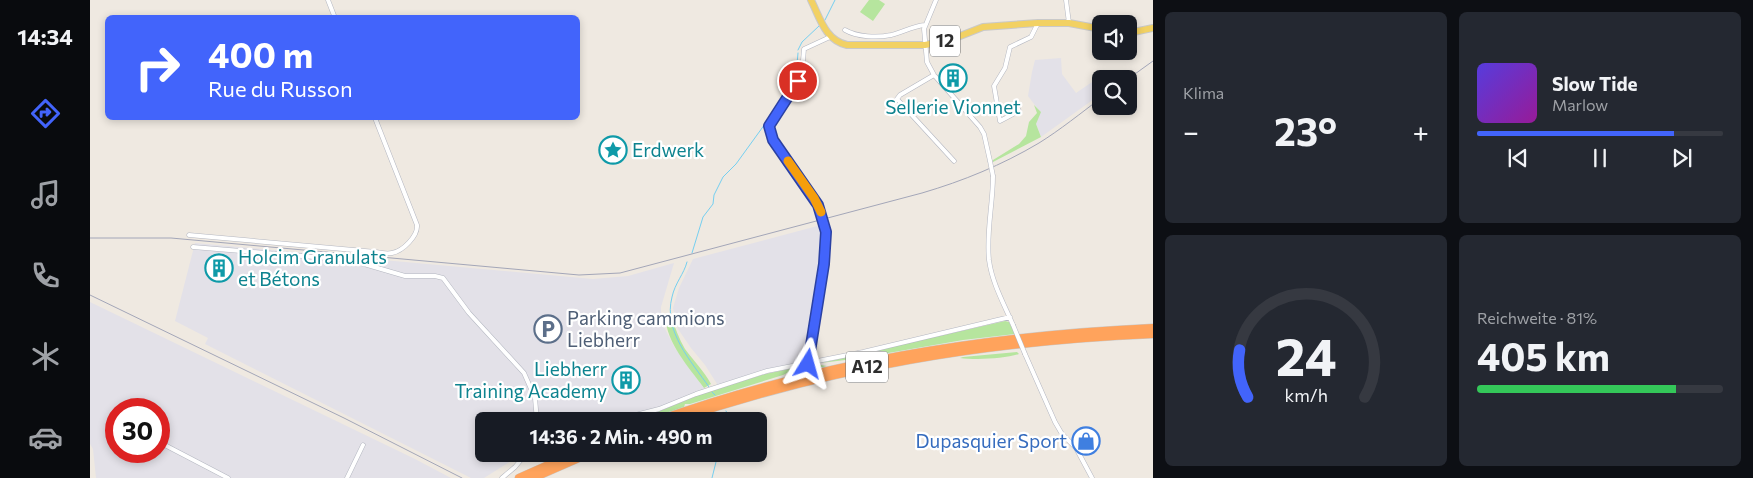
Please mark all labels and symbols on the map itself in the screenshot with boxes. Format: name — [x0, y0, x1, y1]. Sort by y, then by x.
road number: 12 — [930, 26, 960, 56]
pin — [777, 60, 819, 102]
building icon: Sellerie Vionnet — [938, 63, 968, 93]
place label: Sellerie Vionnet — [885, 95, 1021, 118]
place icon: Erdwerk — [598, 135, 628, 165]
place label: Erdwerk — [632, 138, 704, 161]
place label: Holcim Granulats et Bétons — [238, 245, 387, 290]
building icon: Holcim Granulats et Bétons — [204, 253, 234, 283]
place label: Parking cammions Liebherr — [567, 306, 725, 351]
parking icon: Parking cammions Liebherr — [533, 314, 563, 344]
position arrow — [781, 337, 833, 389]
road number: A12 — [846, 352, 888, 382]
place label: Liebherr Training Academy — [454, 357, 607, 402]
building icon: Liebherr Training Academy — [611, 365, 641, 395]
speed limit sign: 30 — [105, 398, 170, 463]
shop icon: Dupasquier Sport — [1071, 426, 1101, 456]
place label: Dupasquier Sport — [916, 429, 1067, 452]

